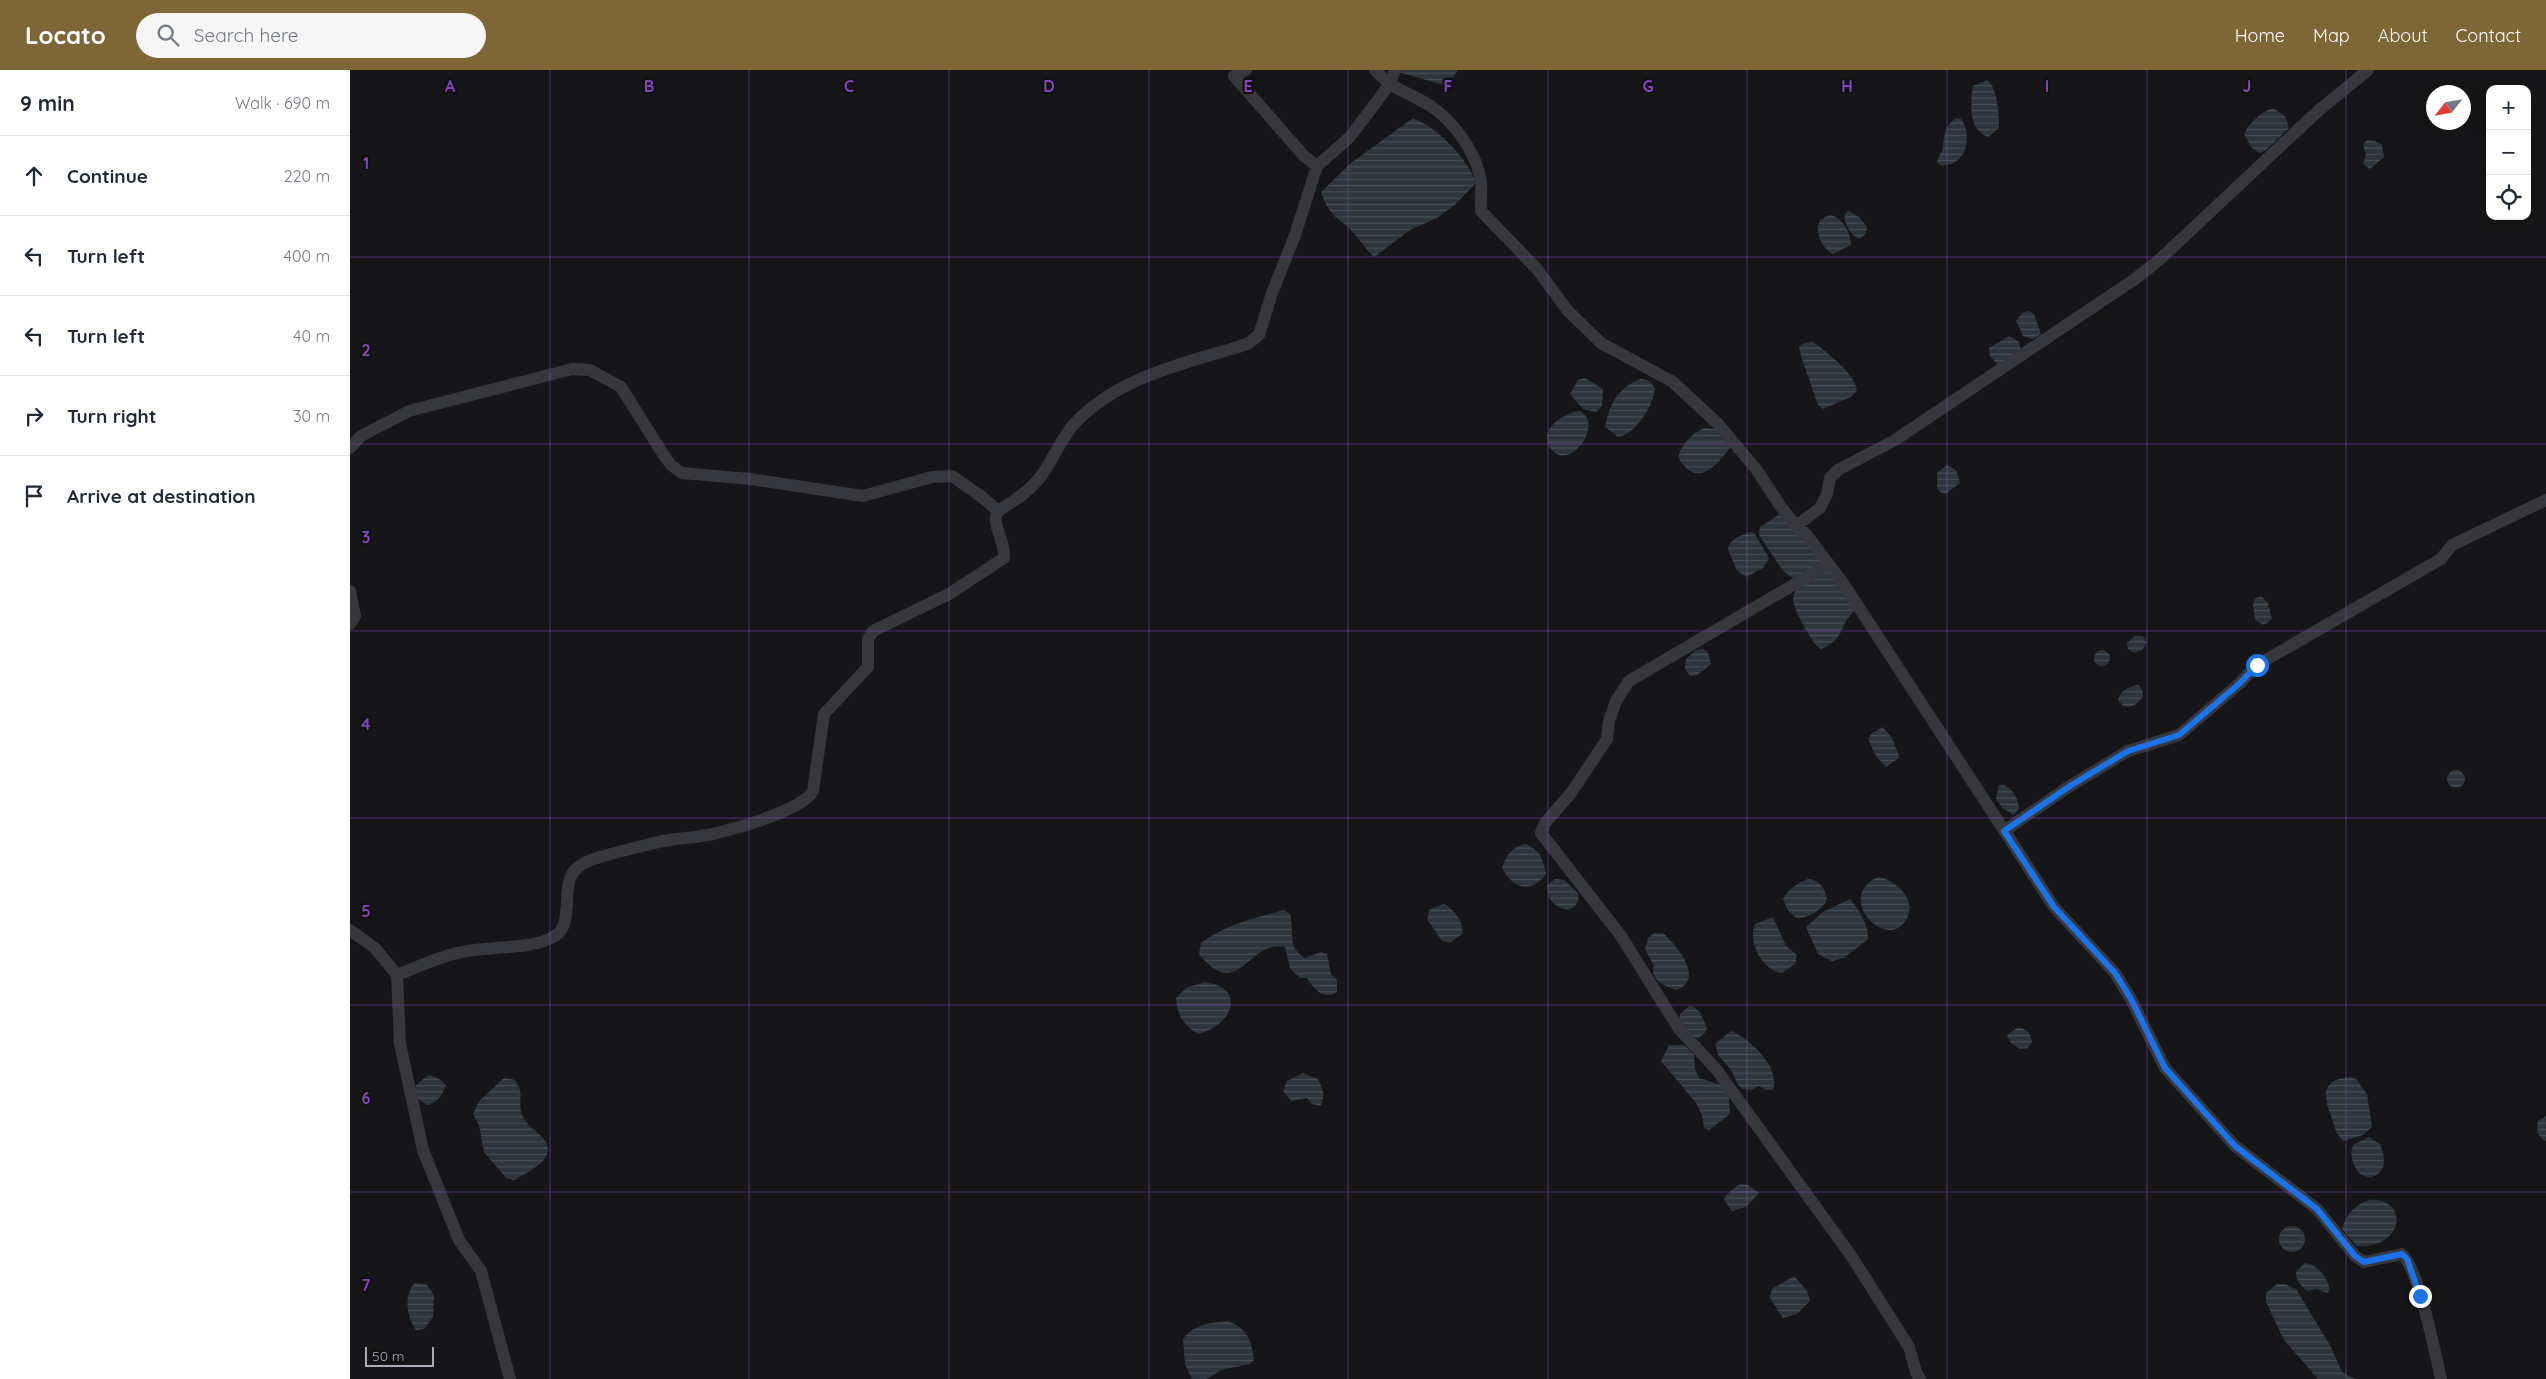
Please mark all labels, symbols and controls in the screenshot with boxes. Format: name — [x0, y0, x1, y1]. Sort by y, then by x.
search box — [136, 13, 486, 58]
text: Locato — [25, 20, 106, 50]
icon: search — [154, 21, 182, 49]
text: Search here — [194, 23, 299, 47]
text: Home — [2235, 24, 2285, 47]
text: Map — [2313, 24, 2350, 47]
text: About — [2378, 24, 2428, 47]
text: Contact — [2456, 24, 2521, 47]
text: A — [445, 76, 456, 96]
text: B — [644, 76, 654, 96]
text: C — [844, 76, 854, 96]
text: D — [1043, 76, 1055, 96]
text: E — [1243, 76, 1253, 96]
text: F — [1444, 76, 1453, 96]
text: G — [1642, 76, 1654, 96]
text: H — [1841, 76, 1853, 96]
text: I — [2045, 76, 2049, 96]
text: J — [2243, 76, 2251, 96]
north arrow — [2426, 85, 2471, 130]
map controls — [2486, 85, 2531, 220]
button: + — [2486, 85, 2531, 130]
text: 9 min — [20, 90, 75, 116]
text: Walk · 690 m — [235, 93, 330, 113]
button: − — [2486, 130, 2531, 175]
text: 1 — [363, 153, 369, 173]
icon: ahead — [20, 162, 48, 190]
text: Continue — [67, 164, 148, 188]
text: 220 m — [284, 166, 330, 186]
button: locate — [2486, 175, 2531, 220]
icon: left — [20, 242, 48, 270]
text: Turn left — [67, 244, 145, 268]
text: 400 m — [284, 246, 330, 266]
icon: left — [20, 322, 48, 350]
text: Turn left — [67, 324, 145, 348]
text: 40 m — [293, 326, 330, 346]
text: 2 — [361, 340, 371, 360]
icon: right — [20, 402, 48, 430]
text: Turn right — [67, 404, 156, 428]
text: 30 m — [293, 406, 330, 426]
icon: arrive — [20, 482, 48, 510]
text: Arrive at destination — [67, 484, 256, 508]
text: 3 — [362, 527, 370, 547]
route start — [2246, 654, 2269, 677]
text: 4 — [361, 714, 371, 734]
text: 5 — [361, 901, 371, 921]
text: 6 — [362, 1088, 371, 1108]
text: 7 — [362, 1275, 371, 1295]
route end — [2409, 1285, 2432, 1308]
scale bar — [365, 1344, 434, 1367]
text: 50 m — [372, 1347, 405, 1365]

